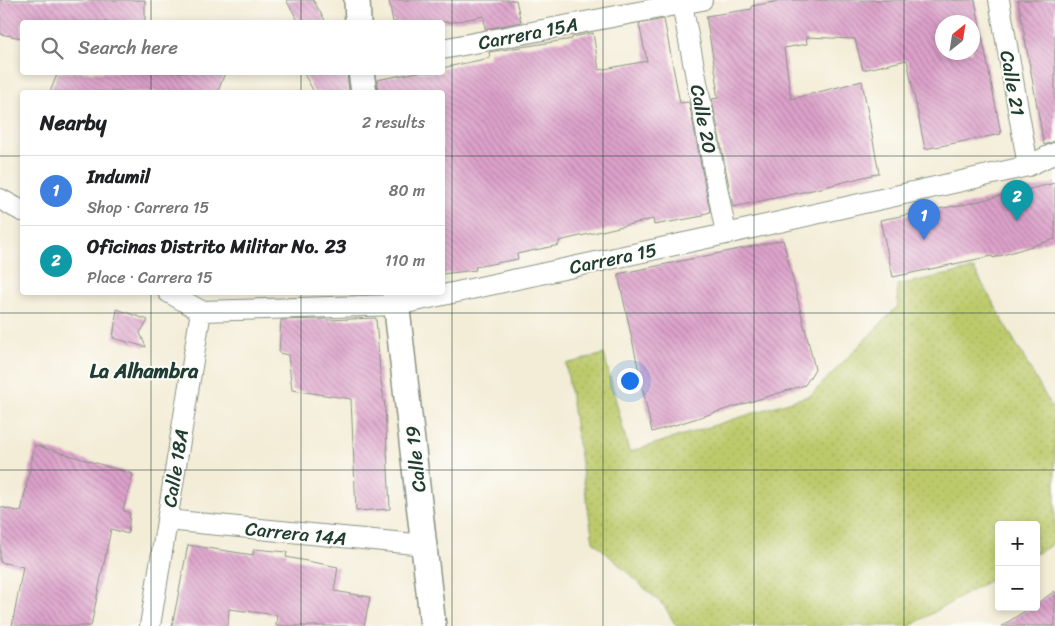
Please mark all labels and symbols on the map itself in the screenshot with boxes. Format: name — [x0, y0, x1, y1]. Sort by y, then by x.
street label: Carrera 15A — [475, 8, 581, 59]
north arrow — [935, 15, 980, 60]
street label: Calle 21 — [991, 48, 1034, 118]
street label: Calle 20 — [681, 82, 726, 157]
pin: 2 — [1001, 180, 1033, 221]
pin: 1 — [908, 199, 940, 240]
street label: Carrera 15 — [566, 233, 660, 284]
district label: La Alhambra — [90, 354, 199, 389]
your location — [617, 368, 643, 394]
street label: Calle 19 — [396, 424, 435, 494]
street label: Calle 18A — [153, 426, 198, 510]
street label: Carrera 14A — [244, 512, 348, 555]

